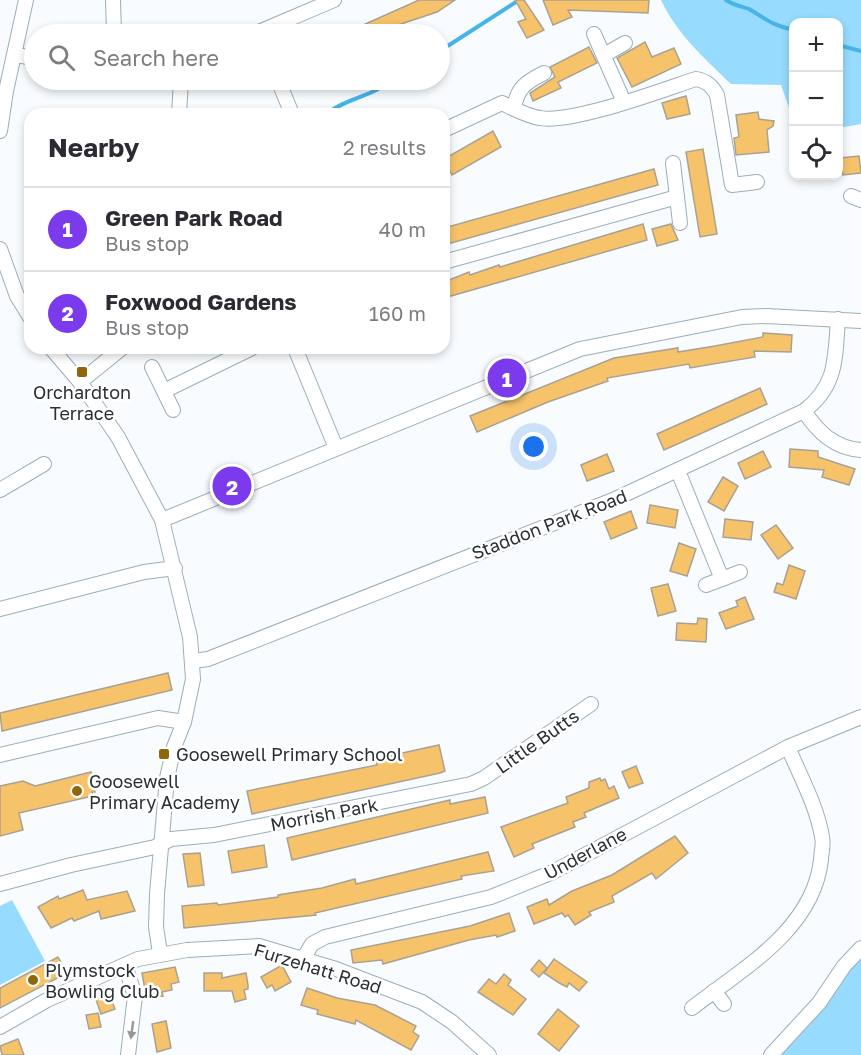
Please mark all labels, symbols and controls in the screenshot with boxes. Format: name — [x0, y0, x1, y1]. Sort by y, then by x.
map controls — [789, 18, 843, 180]
button: + — [789, 18, 843, 72]
search box — [24, 24, 450, 90]
icon: search — [45, 41, 78, 74]
text: Search here — [93, 44, 219, 71]
button: − — [789, 72, 843, 126]
button: locate — [789, 126, 843, 180]
text: Nearby — [48, 132, 139, 163]
text: 2 results — [343, 135, 426, 159]
text: Green Park Road — [105, 204, 283, 231]
text: 1 — [62, 217, 73, 241]
text: 40 m — [379, 217, 426, 241]
text: Bus stop — [105, 231, 189, 255]
text: Foxwood Gardens — [105, 288, 297, 315]
text: 2 — [61, 301, 74, 325]
text: 160 m — [369, 301, 426, 325]
text: Bus stop — [105, 315, 189, 339]
pin: 1 — [488, 356, 526, 400]
marker: Orchardton Terrace — [75, 365, 89, 379]
place label: Orchardton Terrace — [33, 381, 131, 424]
your location — [519, 432, 548, 461]
pin: 2 — [212, 464, 252, 508]
street label: Staddon Park Road — [468, 484, 630, 564]
street label: Little Butts — [491, 704, 583, 778]
place label: Goosewell Primary School — [176, 743, 403, 765]
marker: Goosewell Primary School — [157, 747, 171, 761]
place label: Goosewell Primary Academy — [89, 770, 240, 813]
marker: Goosewell Primary Academy — [70, 784, 84, 798]
street label: Morrish Park — [268, 793, 380, 835]
street label: Underlane — [540, 822, 630, 884]
street label: Furzehatt Road — [252, 938, 384, 998]
place label: Plymstock Bowling Club — [45, 959, 159, 1002]
marker: Plymstock Bowling Club — [26, 973, 40, 987]
one-way arrow — [127, 1021, 136, 1040]

